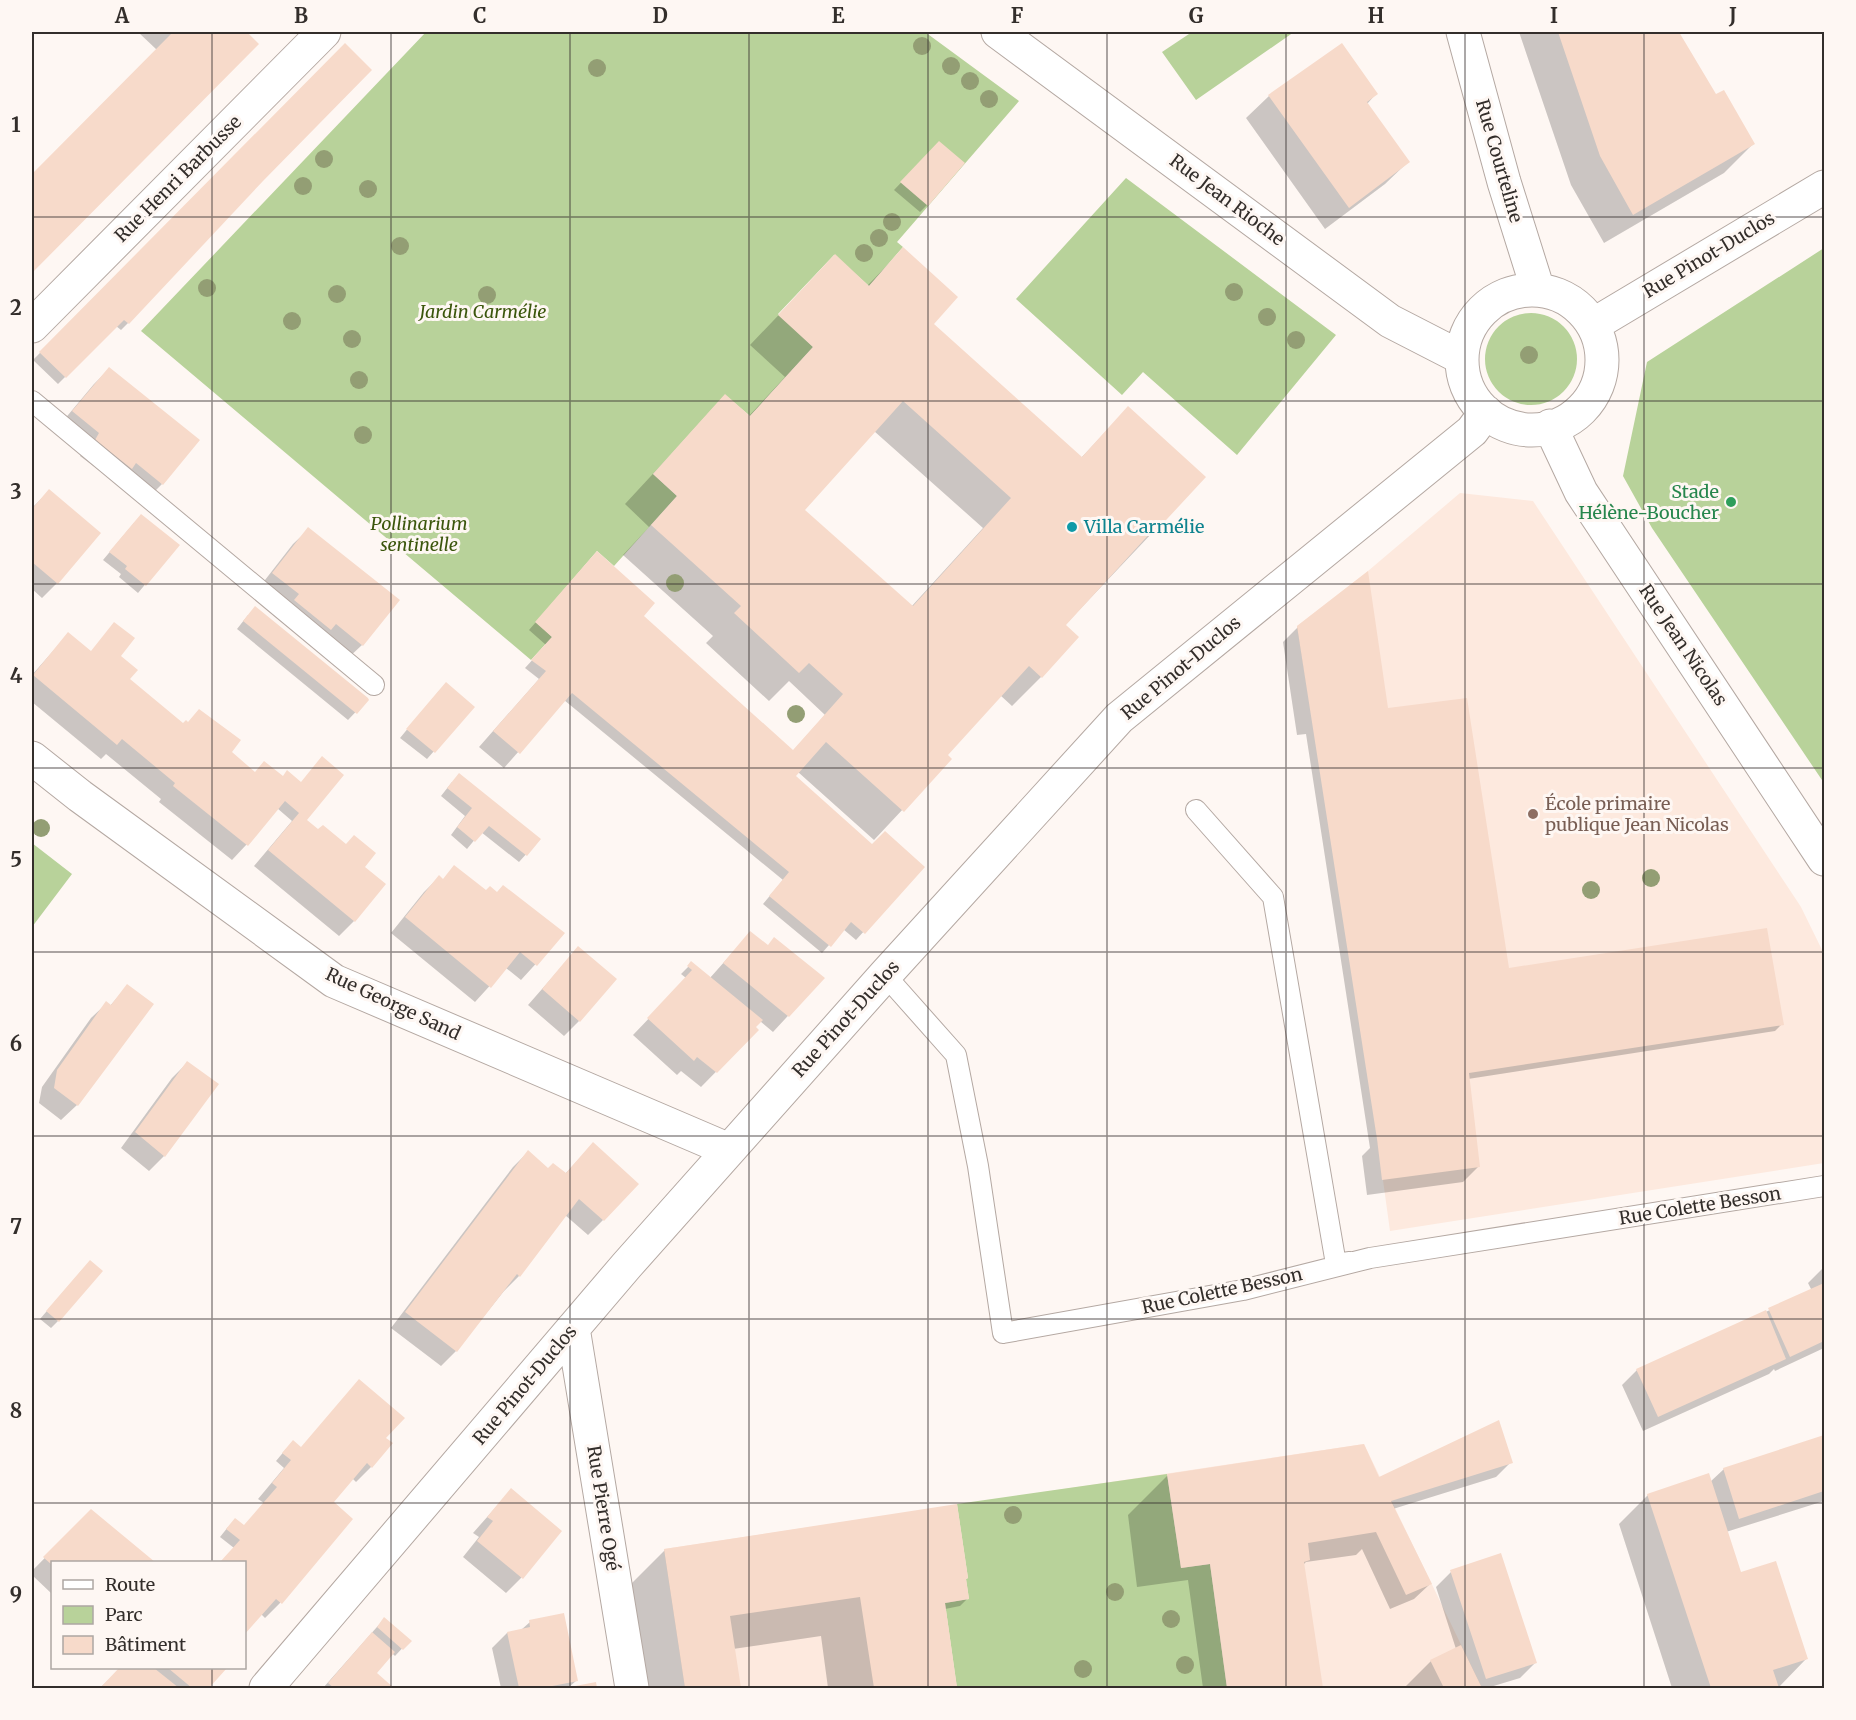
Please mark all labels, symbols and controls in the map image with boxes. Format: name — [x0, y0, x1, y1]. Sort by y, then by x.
text: A — [114, 3, 130, 28]
text: B — [294, 3, 308, 28]
text: C — [473, 3, 487, 28]
text: D — [652, 3, 668, 28]
text: E — [831, 3, 845, 28]
text: F — [1011, 3, 1024, 28]
text: G — [1189, 3, 1204, 28]
text: H — [1368, 3, 1384, 28]
text: I — [1550, 3, 1558, 28]
text: J — [1728, 3, 1737, 28]
street label: Rue Courteline — [1471, 97, 1528, 225]
street label: Rue Henri Barbusse — [109, 110, 246, 247]
text: 1 — [11, 112, 21, 137]
street label: Rue Jean Rioche — [1165, 149, 1289, 250]
street label: Rue Pinot-Duclos — [1639, 206, 1779, 303]
text: 2 — [10, 295, 22, 320]
park label: Jardin Carmélie — [418, 300, 546, 323]
text: 3 — [10, 479, 22, 504]
place label: Stade Hélène-Boucher — [1578, 480, 1719, 524]
marker: Stade Hélène-Boucher — [1724, 495, 1738, 509]
park label: Pollinarium sentinelle — [370, 512, 468, 556]
place label: Villa Carmélie — [1083, 515, 1204, 538]
marker: Villa Carmélie — [1065, 520, 1079, 534]
street label: Rue Jean Nicolas — [1634, 580, 1733, 710]
street label: Rue Pinot-Duclos — [1116, 611, 1245, 724]
text: 4 — [10, 663, 23, 688]
place label: École primaire publique Jean Nicolas — [1545, 792, 1729, 836]
marker: École primaire publique Jean Nicolas — [1526, 807, 1540, 821]
text: 5 — [10, 847, 22, 872]
street label: Rue Pinot-Duclos — [787, 955, 904, 1082]
street label: Rue George Sand — [322, 962, 465, 1045]
text: 6 — [10, 1031, 22, 1056]
street label: Rue Colette Besson — [1617, 1181, 1783, 1230]
text: 7 — [10, 1214, 22, 1239]
street label: Rue Colette Besson — [1139, 1262, 1304, 1319]
street label: Rue Pinot-Duclos — [468, 1320, 582, 1449]
text: 8 — [10, 1398, 22, 1423]
street label: Rue Pierre Ogé — [582, 1444, 625, 1572]
legend — [51, 1561, 246, 1669]
text: Route — [105, 1573, 155, 1596]
text: 9 — [10, 1582, 22, 1607]
text: Parc — [105, 1603, 143, 1626]
text: Bâtiment — [105, 1633, 186, 1656]

